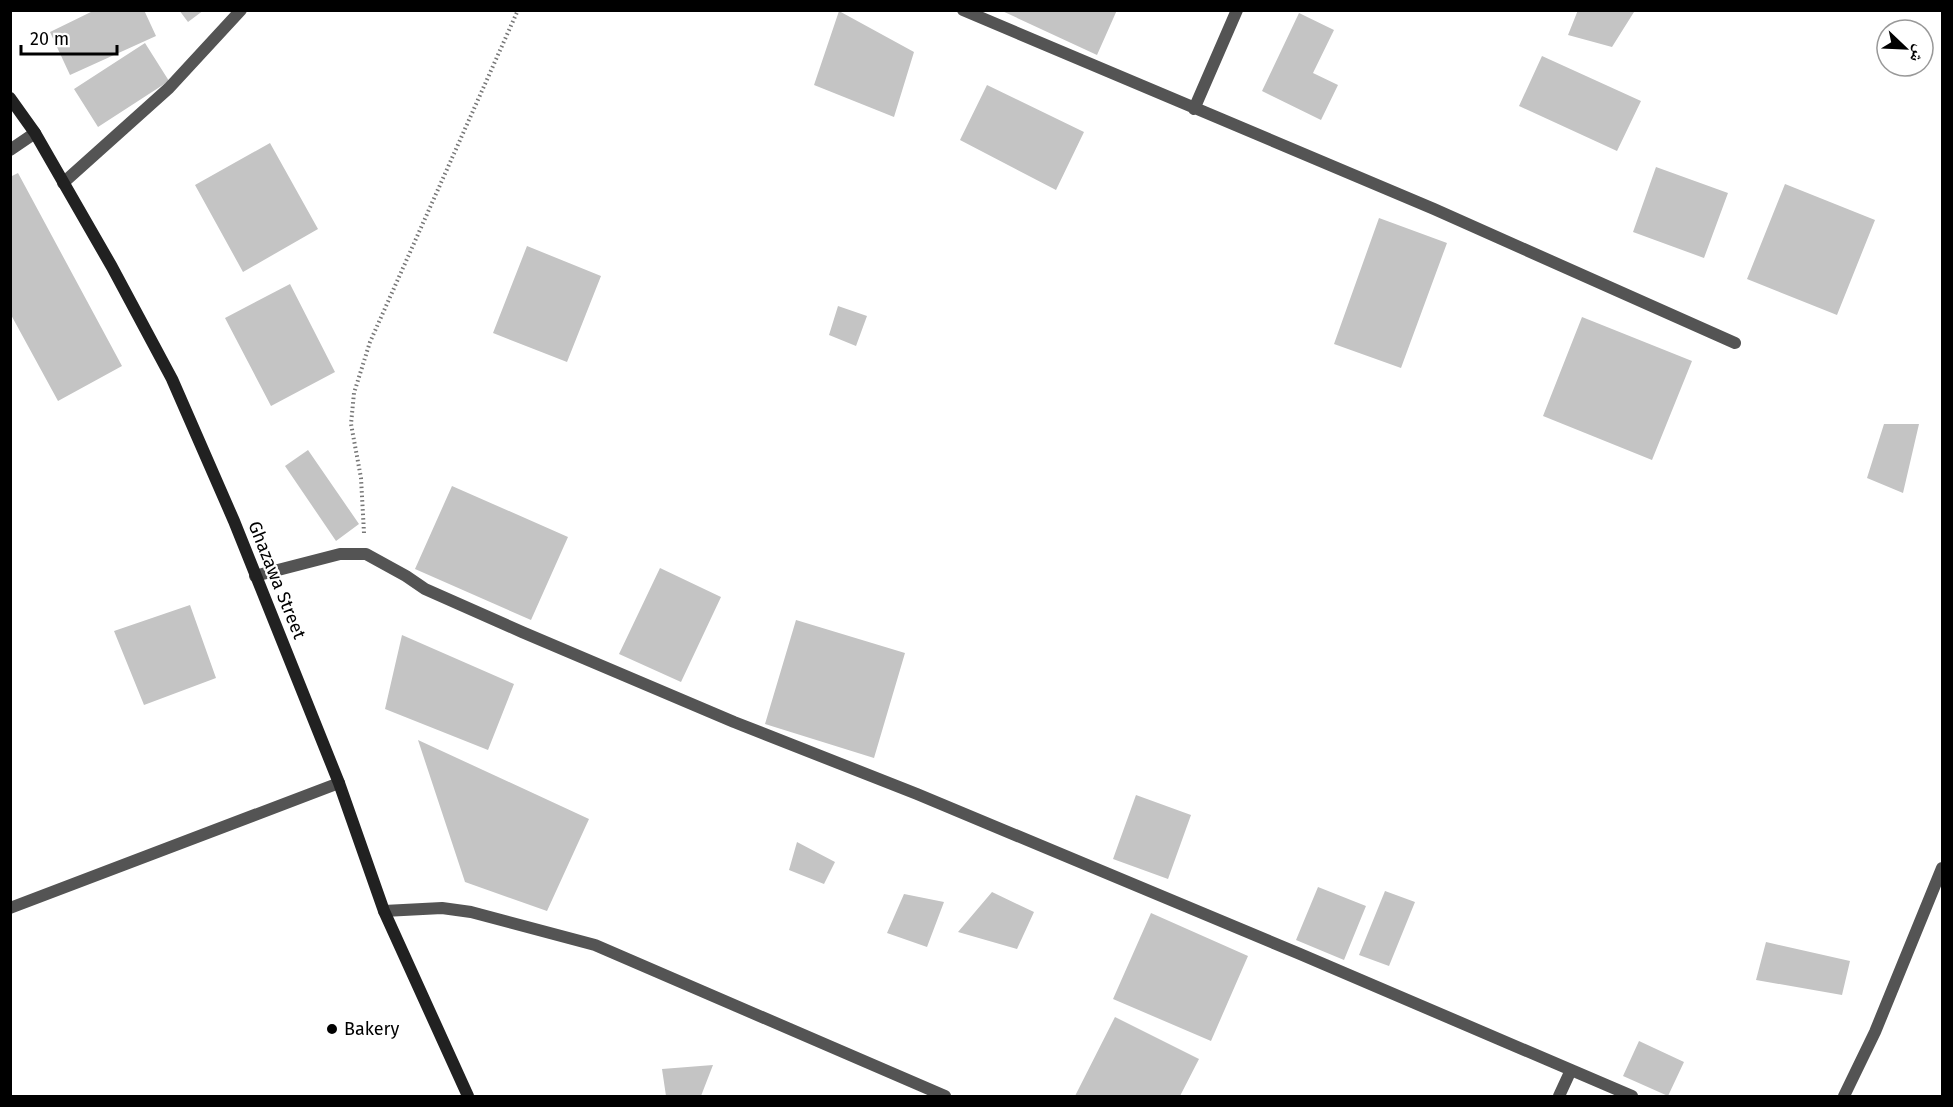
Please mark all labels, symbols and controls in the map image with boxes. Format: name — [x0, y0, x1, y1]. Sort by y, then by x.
scale bar — [21, 18, 117, 56]
north arrow — [1875, 18, 1935, 78]
text: 20 m — [30, 28, 69, 50]
text: ش — [1906, 42, 1930, 65]
street label: Ghazawa Street — [243, 518, 311, 643]
place label: Bakery — [344, 1018, 400, 1040]
marker: Bakery — [325, 1022, 339, 1036]

